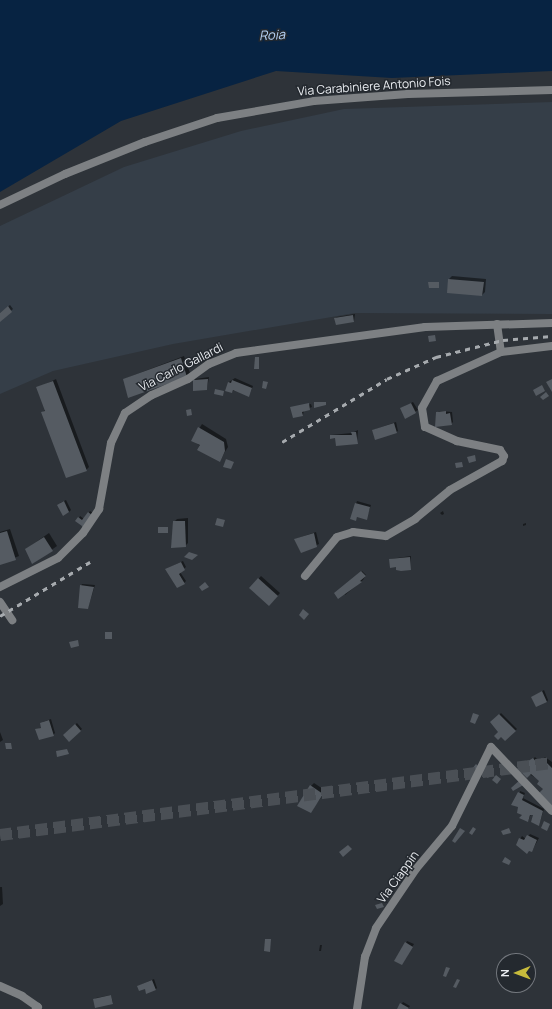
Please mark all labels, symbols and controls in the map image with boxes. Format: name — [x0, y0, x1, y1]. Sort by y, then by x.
water label: Roia — [259, 27, 285, 43]
street label: Via Carabiniere Antonio Fois — [297, 73, 451, 99]
street label: Via Carlo Gallardi — [137, 340, 225, 394]
street label: Via Ciappin — [374, 848, 422, 906]
north arrow — [496, 953, 536, 993]
text: N — [497, 969, 512, 977]

